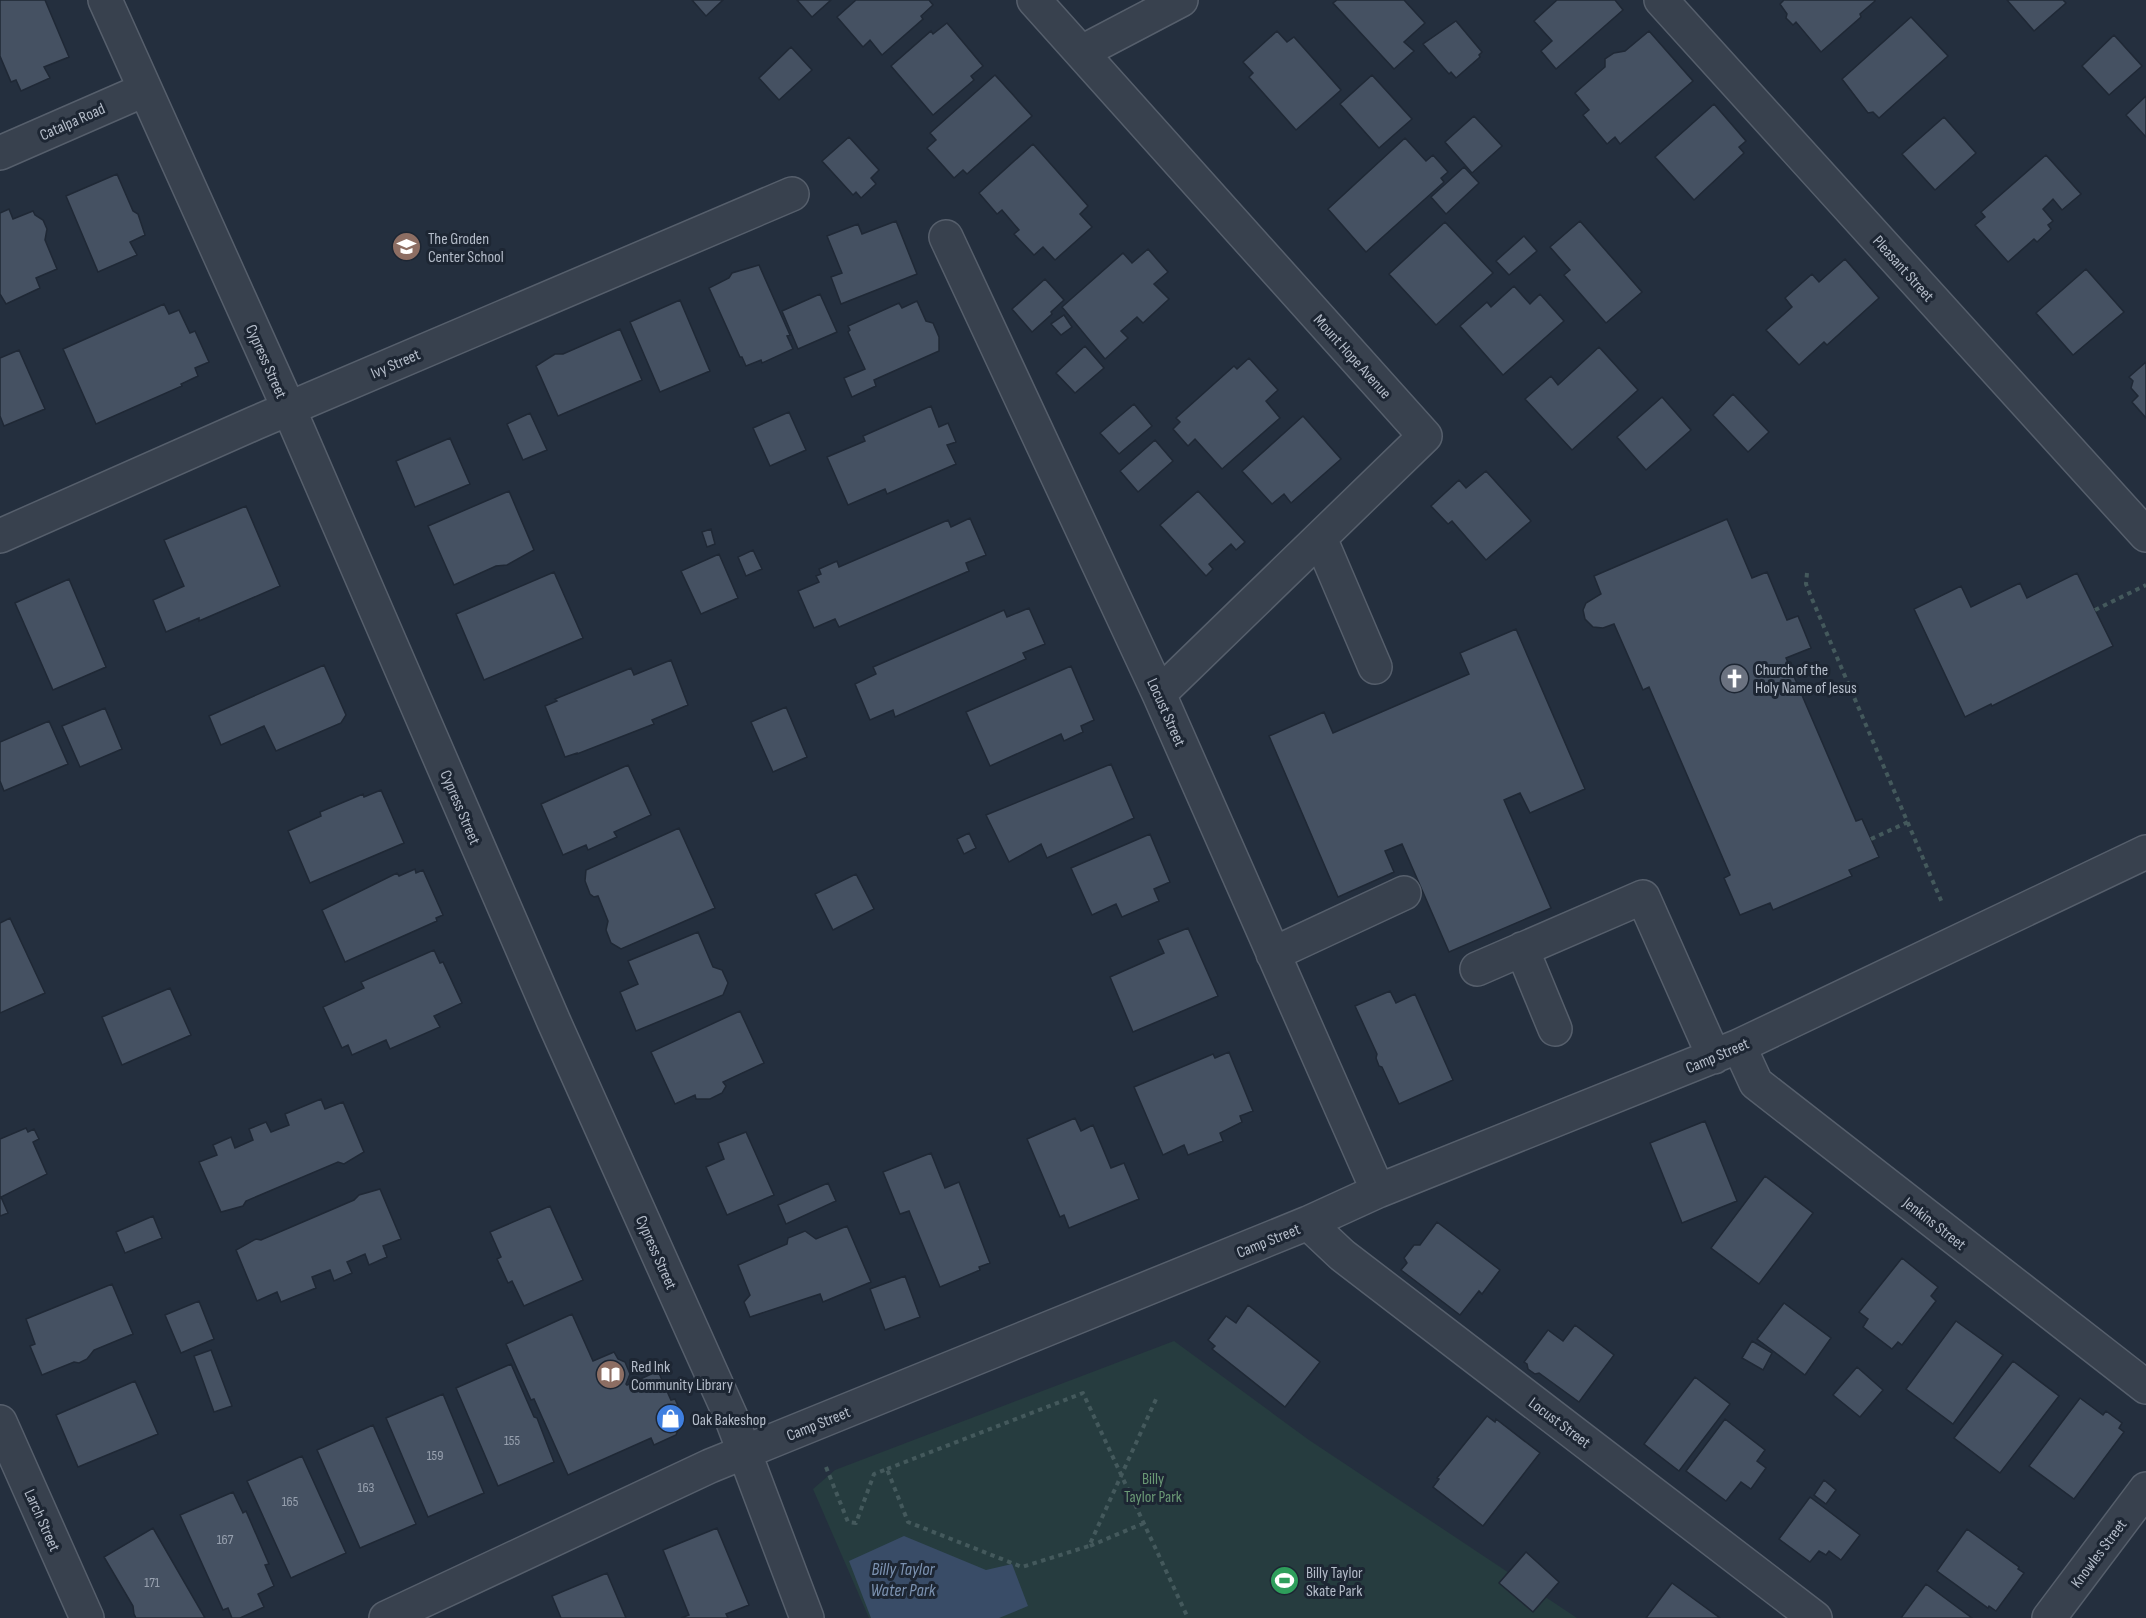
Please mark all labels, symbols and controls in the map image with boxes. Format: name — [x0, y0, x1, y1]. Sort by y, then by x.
street label: Catalpa Road — [37, 100, 108, 145]
place label: The Groden Center School — [428, 230, 504, 267]
school or university icon: The Groden Center School — [391, 231, 423, 263]
street label: Pleasant Street — [1868, 232, 1938, 306]
street label: Mount Hope Avenue — [1309, 311, 1395, 403]
street label: Cypress Street — [241, 322, 290, 402]
street label: Ivy Street — [368, 345, 423, 383]
place label: Church of the Holy Name of Jesus — [1755, 661, 1857, 698]
church icon: Church of the Holy Name of Jesus — [1718, 662, 1750, 694]
street label: Locust Street — [1142, 676, 1189, 750]
street label: Cypress Street — [435, 768, 484, 848]
street label: Camp Street — [1683, 1035, 1752, 1078]
street label: Jenkins Street — [1898, 1193, 1969, 1255]
street label: Cypress Street — [631, 1213, 680, 1293]
street label: Camp Street — [1234, 1220, 1303, 1263]
place label: Red Ink Community Library — [631, 1358, 733, 1395]
library icon: Red Ink Community Library — [594, 1359, 626, 1391]
street label: Locust Street — [1524, 1394, 1594, 1453]
shop icon: Oak Bakeshop — [655, 1403, 687, 1435]
street label: Camp Street — [784, 1403, 853, 1446]
place label: Oak Bakeshop — [692, 1411, 766, 1430]
house number: 155 — [504, 1432, 520, 1449]
house number: 159 — [427, 1447, 443, 1464]
park label: Billy Taylor Park — [1124, 1470, 1182, 1507]
house number: 163 — [358, 1479, 375, 1496]
street label: Larch Street — [20, 1487, 64, 1555]
house number: 165 — [282, 1493, 299, 1510]
street label: Knowles Street — [2067, 1516, 2131, 1592]
house number: 167 — [217, 1531, 234, 1548]
water label: Billy Taylor Water Park — [870, 1559, 937, 1601]
place label: Billy Taylor Skate Park — [1306, 1564, 1363, 1601]
sports icon: Billy Taylor Skate Park — [1269, 1565, 1301, 1597]
house number: 171 — [144, 1574, 160, 1591]

